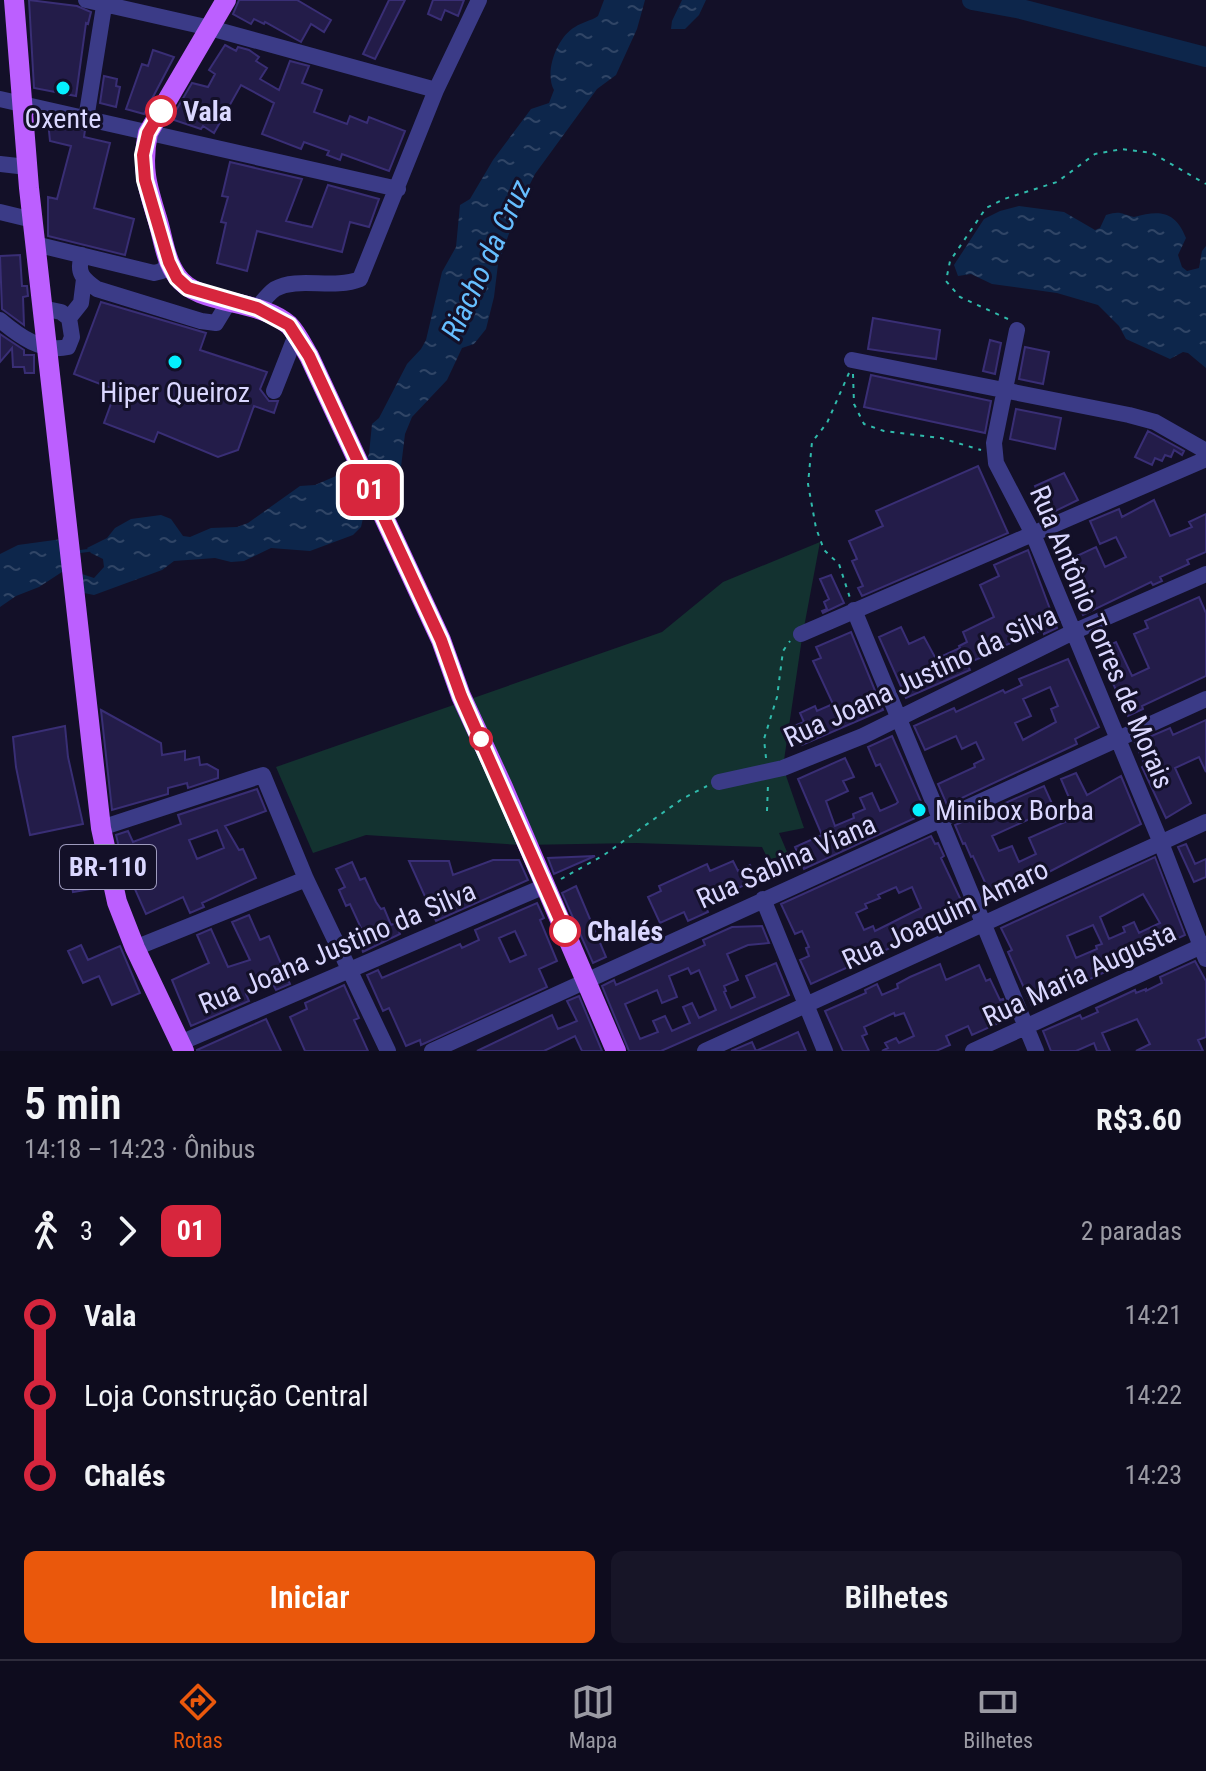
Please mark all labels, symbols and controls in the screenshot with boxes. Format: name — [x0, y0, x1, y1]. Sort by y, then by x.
marker: Oxente — [54, 79, 72, 97]
place label: Vala — [183, 95, 232, 128]
marker: Vala — [146, 96, 176, 126]
place label: Oxente — [25, 102, 101, 135]
water label: Riacho da Cruz — [433, 174, 538, 345]
marker: Hiper Queiroz — [166, 353, 184, 371]
place label: Hiper Queiroz — [100, 376, 250, 409]
line badge: 01 — [334, 464, 406, 516]
text: 01 — [356, 473, 384, 506]
street label: Rua Antônio Torres de Morais — [1023, 481, 1180, 793]
street label: Rua Joana Justino da Silva — [778, 599, 1062, 754]
unlabelled marker — [470, 728, 492, 750]
place label: Minibox Borba — [935, 794, 1094, 827]
marker: Minibox Borba — [910, 801, 928, 819]
street label: Rua Sabina Viana — [692, 807, 881, 916]
road number: BR-110 — [60, 845, 156, 889]
street label: Rua Joaquim Amaro — [837, 852, 1054, 977]
street label: Rua Joana Justino da Silva — [194, 874, 481, 1021]
place label: Chalés — [587, 915, 663, 948]
street label: Rua Maria Augusta — [978, 915, 1181, 1034]
marker: Chalés — [550, 916, 580, 946]
text: 5 min — [24, 1078, 121, 1130]
text: R$3.60 — [1096, 1102, 1182, 1137]
text: 14:18 – 14:23 · Ônibus — [24, 1134, 255, 1164]
icon: walk — [24, 1209, 68, 1253]
icon: forward — [105, 1209, 149, 1253]
text: 01 — [177, 1214, 205, 1247]
text: 3 — [80, 1216, 93, 1246]
text: 2 paradas — [1081, 1216, 1182, 1246]
text: Vala — [84, 1298, 137, 1333]
text: 14:21 — [1125, 1300, 1182, 1330]
text: Loja Construção Central — [84, 1378, 369, 1413]
text: 14:22 — [1125, 1380, 1182, 1410]
text: Chalés — [84, 1458, 166, 1493]
text: 14:23 — [1125, 1460, 1182, 1490]
button: Iniciar — [24, 1551, 595, 1643]
button: Bilhetes — [611, 1551, 1182, 1643]
tab: Rotas — [173, 1680, 223, 1753]
tab: Mapa — [569, 1680, 617, 1753]
tab: Bilhetes — [963, 1680, 1033, 1753]

